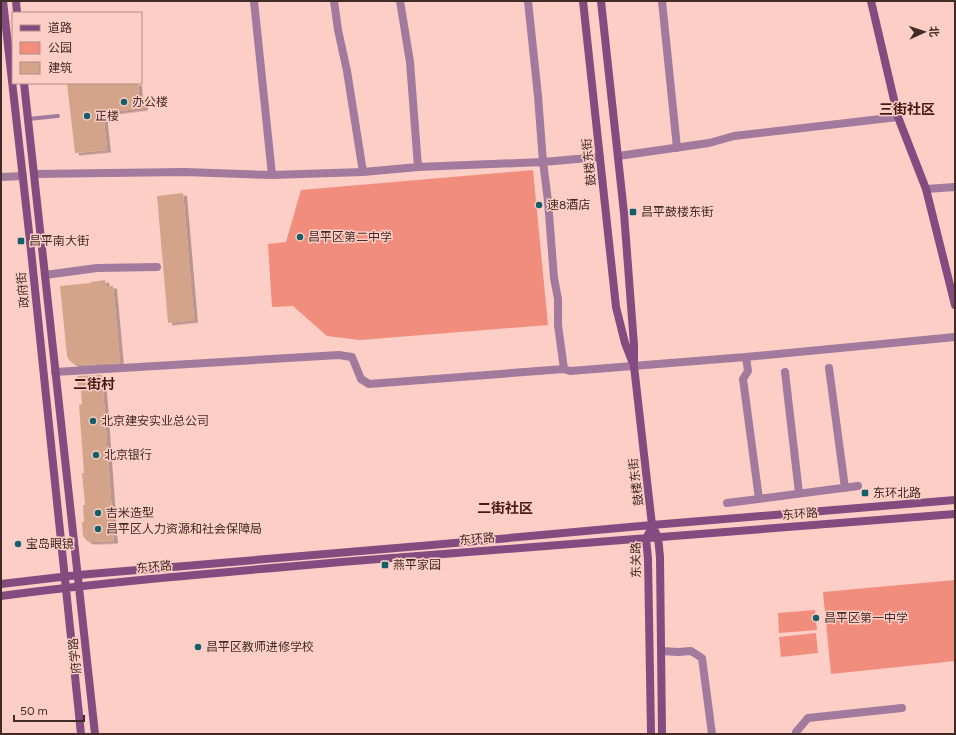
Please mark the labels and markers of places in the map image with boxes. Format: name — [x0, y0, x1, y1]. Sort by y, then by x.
place label: 办公楼 — [132, 95, 168, 109]
marker: 办公楼 — [119, 97, 129, 107]
place label: 正楼 — [95, 109, 119, 123]
marker: 正楼 — [82, 111, 92, 121]
place label: 速8酒店 — [547, 198, 590, 212]
marker: 速8酒店 — [534, 200, 544, 210]
place label: 昌平鼓楼东街 — [641, 205, 713, 219]
marker: 昌平鼓楼东街 — [628, 207, 638, 217]
place label: 昌平区第二中学 — [308, 230, 392, 244]
marker: 昌平区第二中学 — [295, 232, 305, 242]
place label: 昌平南大街 — [29, 234, 89, 248]
marker: 昌平南大街 — [16, 236, 26, 246]
place label: 北京建安实业总公司 — [101, 414, 209, 428]
marker: 北京建安实业总公司 — [88, 416, 98, 426]
place label: 北京银行 — [104, 448, 152, 462]
marker: 北京银行 — [91, 450, 101, 460]
place label: 东环北路 — [873, 486, 921, 500]
marker: 东环北路 — [860, 488, 870, 498]
place label: 吉米造型 — [106, 506, 154, 520]
marker: 吉米造型 — [93, 508, 103, 518]
place label: 昌平区人力资源和社会保障局 — [106, 522, 262, 536]
marker: 昌平区人力资源和社会保障局 — [93, 524, 103, 534]
place label: 宝岛眼镜 — [26, 537, 74, 551]
marker: 宝岛眼镜 — [13, 539, 23, 549]
place label: 燕平家园 — [393, 558, 441, 572]
marker: 燕平家园 — [380, 560, 390, 570]
place label: 昌平区第一中学 — [824, 611, 908, 625]
marker: 昌平区第一中学 — [811, 613, 821, 623]
place label: 昌平区教师进修学校 — [206, 640, 314, 654]
marker: 昌平区教师进修学校 — [193, 642, 203, 652]

